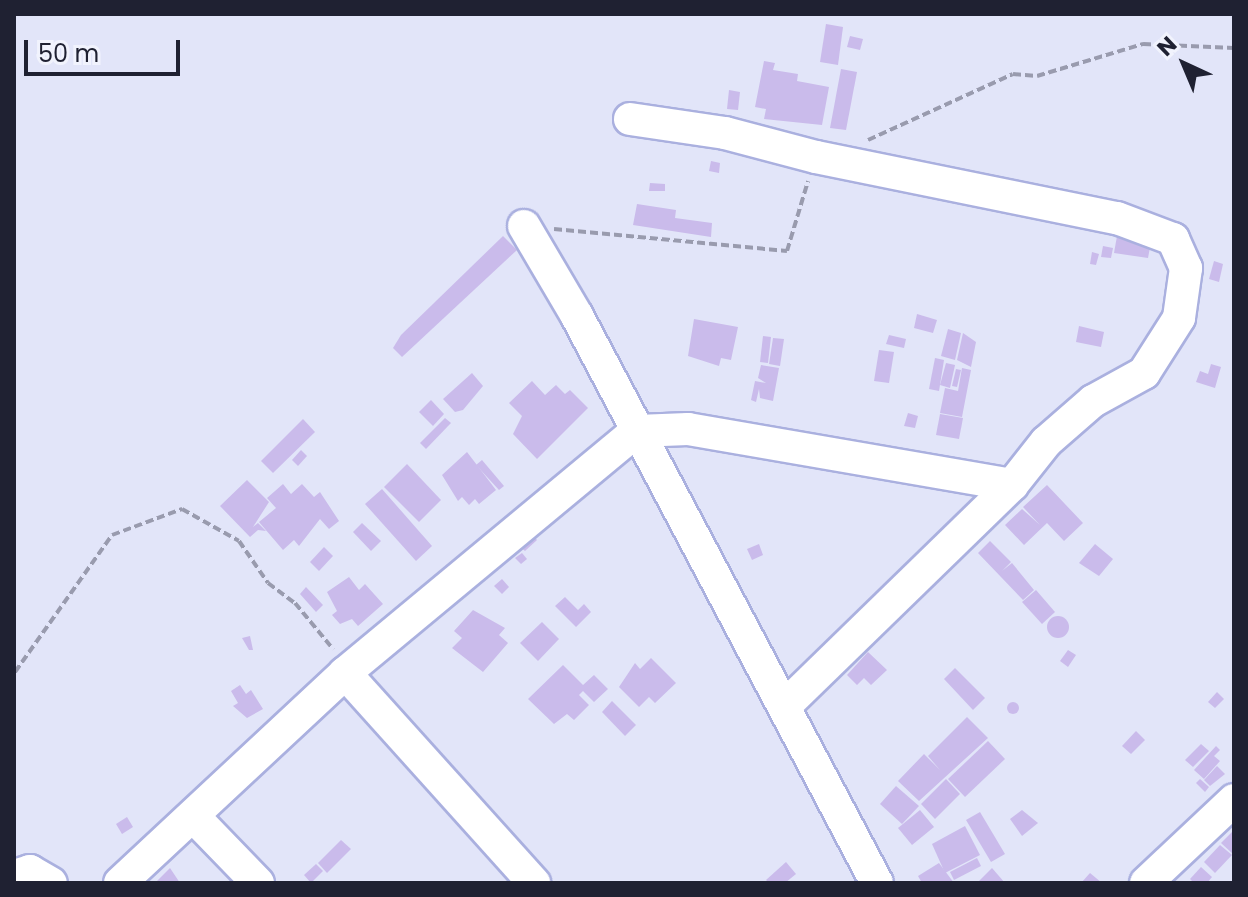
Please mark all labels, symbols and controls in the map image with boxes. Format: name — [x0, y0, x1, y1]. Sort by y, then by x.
scale bar — [28, 24, 184, 74]
north arrow — [1144, 24, 1224, 104]
text: N — [1150, 29, 1184, 63]
text: 50 m — [38, 37, 99, 70]

